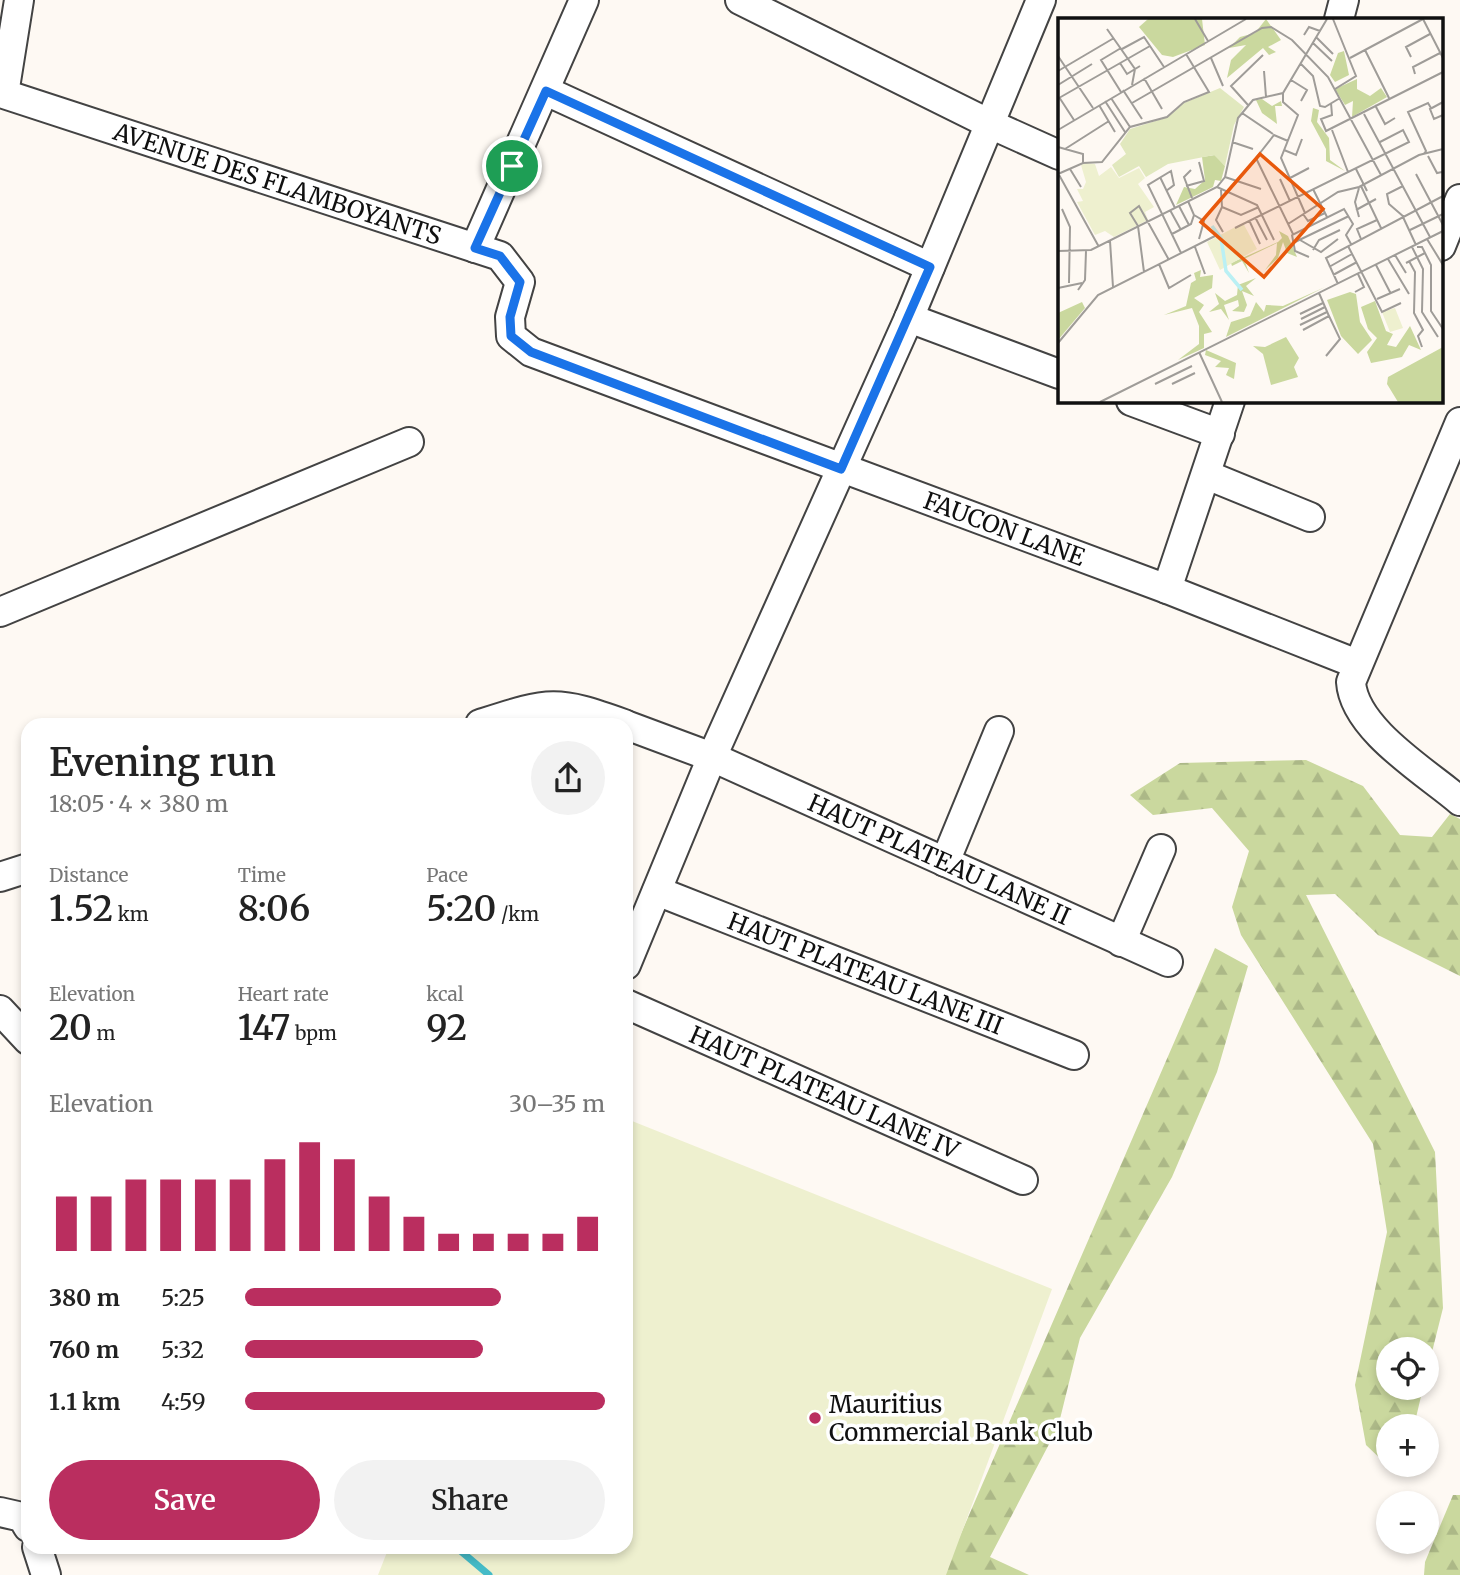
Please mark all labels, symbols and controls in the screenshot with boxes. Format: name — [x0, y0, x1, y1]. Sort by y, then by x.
inset map — [1058, 18, 1442, 402]
street label: AVENUE DES FLAMBOYANTS — [109, 115, 446, 251]
pin — [482, 136, 542, 196]
icon: arrive — [493, 147, 531, 185]
street label: FAUCON LANE — [920, 484, 1090, 573]
text: Evening run — [49, 739, 276, 786]
button: share — [531, 741, 605, 815]
street label: HAUT PLATEAU LANE II — [803, 787, 1075, 932]
text: 18:05 · 4 × 380 m — [49, 789, 228, 818]
text: Distance — [49, 863, 128, 887]
text: Time — [238, 863, 286, 887]
text: Pace — [426, 863, 468, 887]
text: 1.52 — [49, 887, 113, 931]
text: 8:06 — [238, 887, 310, 931]
text: 5:20 — [426, 887, 496, 931]
text: km — [113, 902, 149, 926]
text: /km — [496, 902, 539, 926]
street label: HAUT PLATEAU LANE III — [723, 905, 1008, 1041]
text: Elevation — [49, 982, 135, 1006]
text: Heart rate — [238, 982, 329, 1006]
text: kcal — [426, 982, 464, 1006]
text: 20 — [49, 1006, 92, 1050]
text: 147 — [238, 1006, 290, 1050]
text: 92 — [426, 1006, 467, 1050]
street label: HAUT PLATEAU LANE IV — [685, 1019, 965, 1166]
text: m — [92, 1021, 115, 1045]
text: bpm — [290, 1021, 337, 1045]
text: Elevation — [49, 1089, 153, 1118]
text: 30–35 m — [509, 1089, 605, 1118]
text: 380 m — [49, 1283, 120, 1312]
text: 5:25 — [161, 1283, 205, 1312]
text: 760 m — [49, 1335, 119, 1364]
text: 5:32 — [161, 1335, 204, 1364]
map controls — [1376, 1337, 1439, 1554]
button: locate — [1376, 1337, 1439, 1400]
text: 1.1 km — [49, 1387, 120, 1416]
text: 4:59 — [161, 1387, 206, 1416]
place label: Mauritius Commercial Bank Club — [829, 1389, 1093, 1448]
marker: Mauritius Commercial Bank Club — [807, 1410, 823, 1426]
button: + — [1376, 1414, 1439, 1477]
button: Save — [49, 1460, 320, 1540]
button: Share — [334, 1460, 605, 1540]
button: − — [1376, 1491, 1439, 1554]

